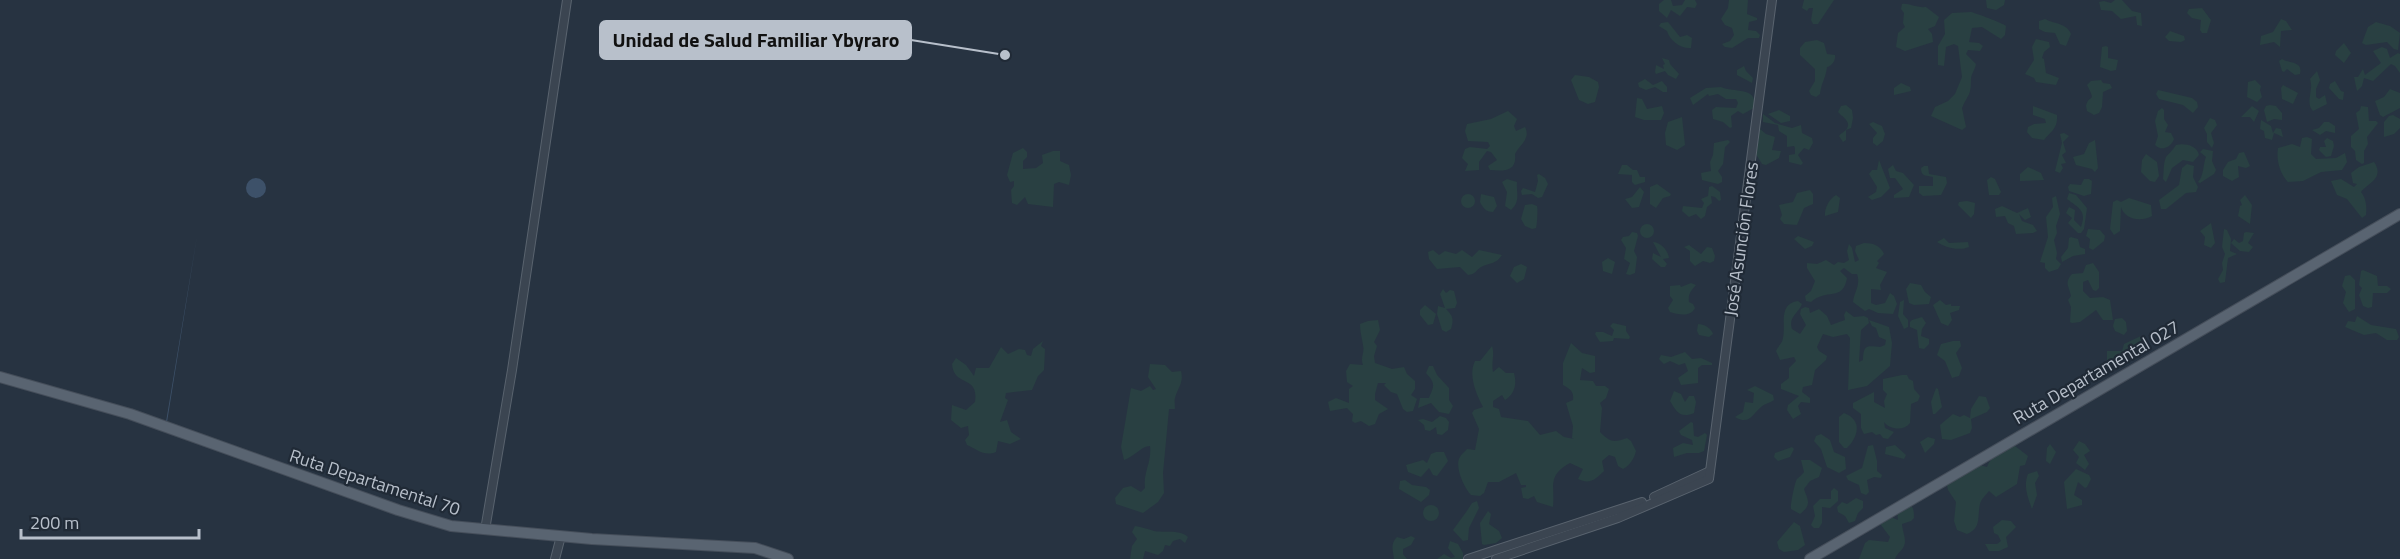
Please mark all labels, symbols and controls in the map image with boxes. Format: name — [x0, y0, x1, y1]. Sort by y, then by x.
callout: Unidad de Salud Familiar Ybyraro — [600, 21, 911, 59]
text: Unidad de Salud Familiar Ybyraro — [613, 24, 899, 55]
street label: José Asunción Flores — [1717, 160, 1765, 318]
street label: Ruta Departamental 027 — [2008, 313, 2184, 431]
street label: Ruta Departamental 70 — [286, 442, 464, 522]
scale bar — [21, 502, 200, 540]
text: 200 m — [30, 509, 79, 536]

